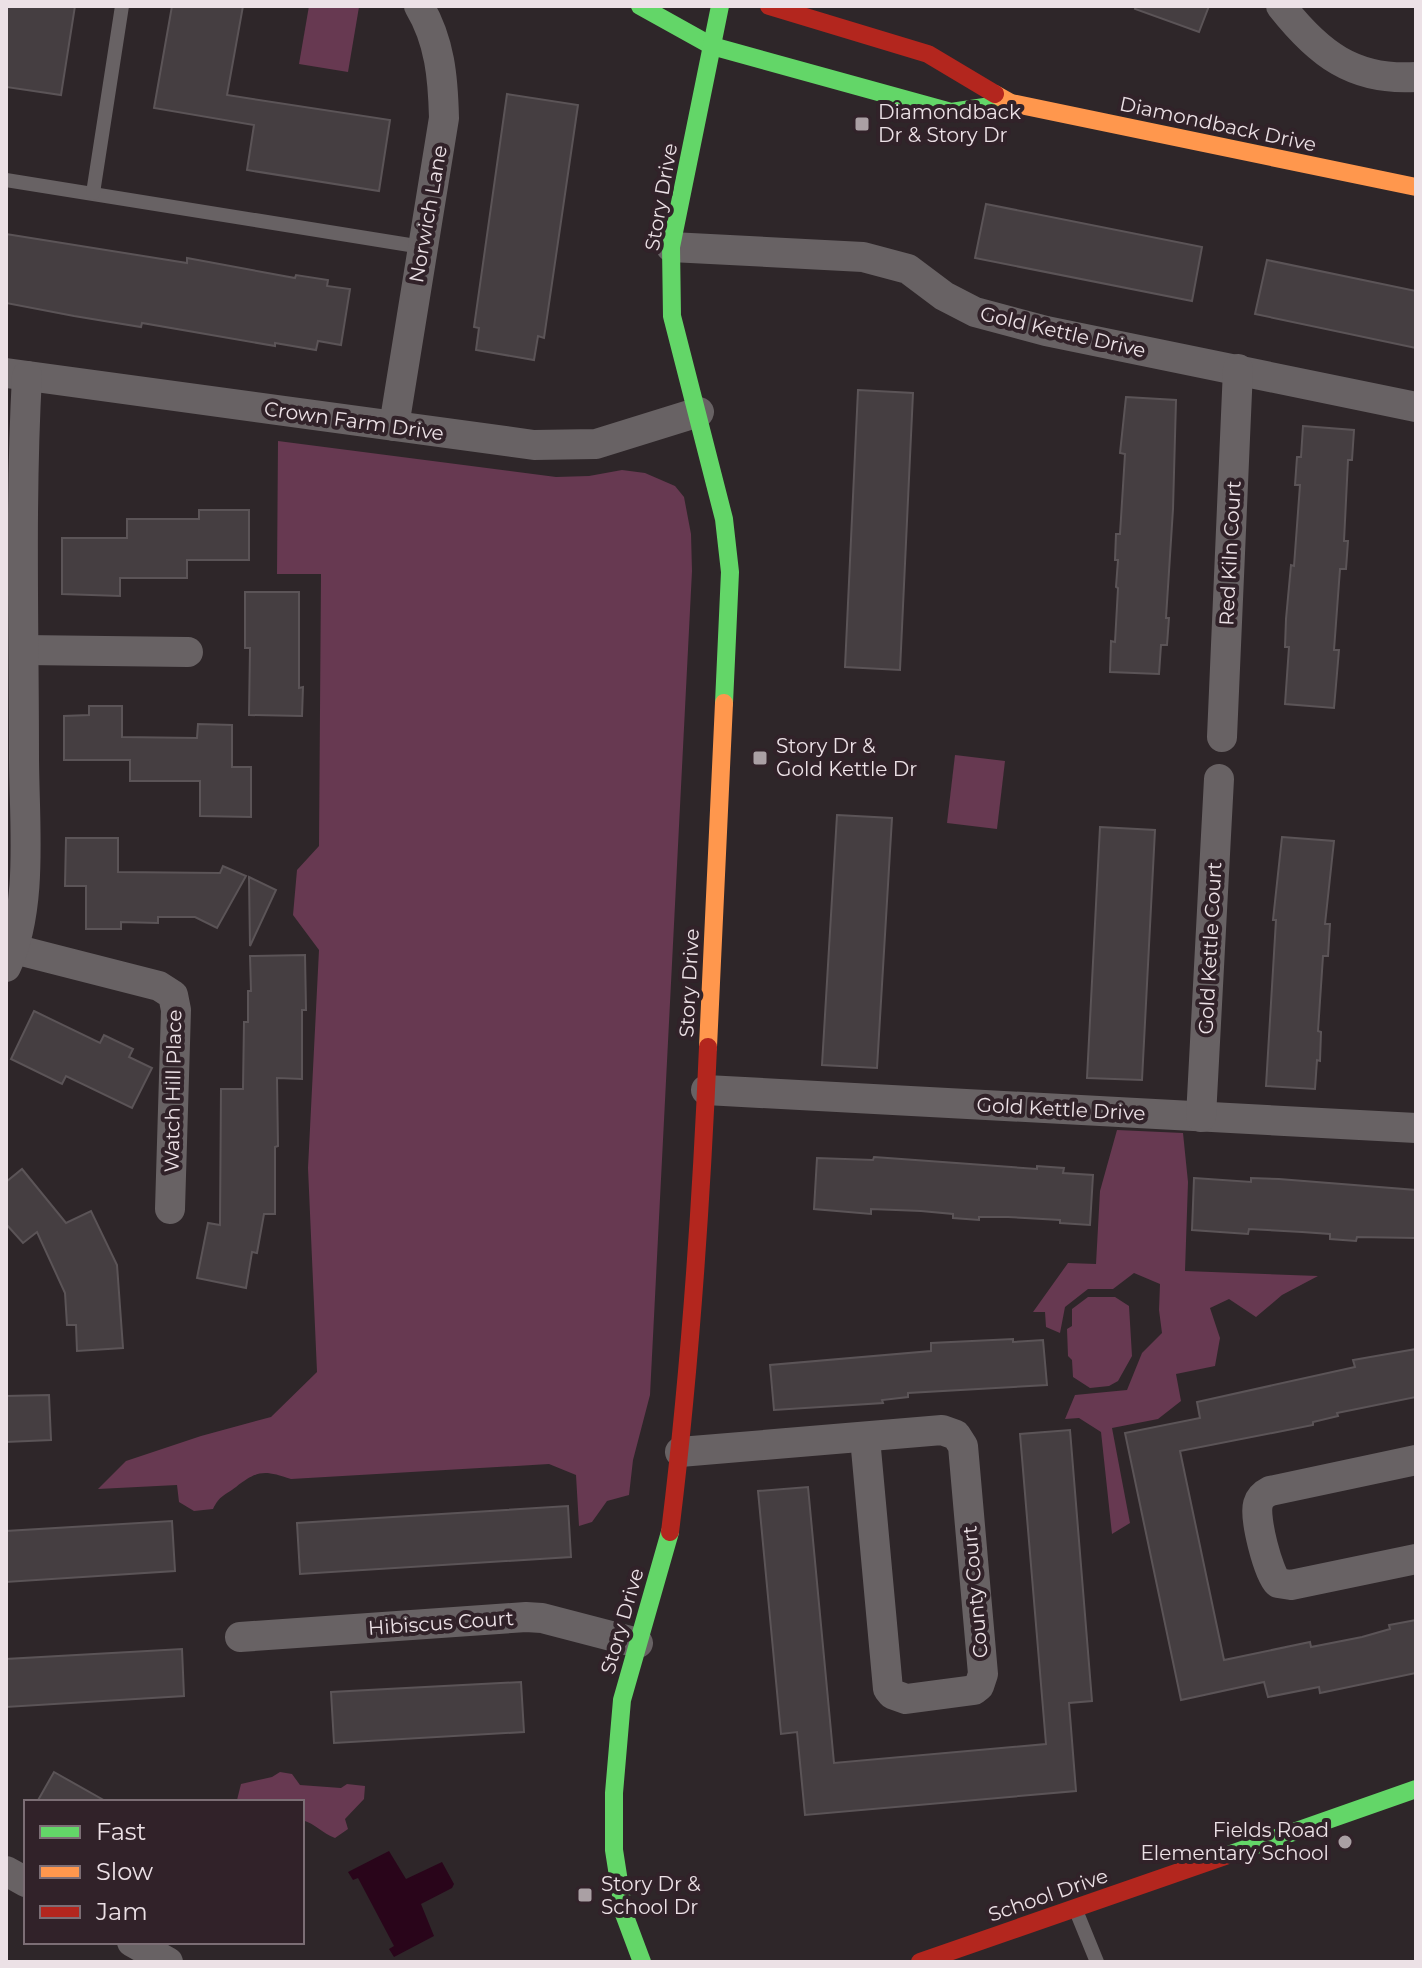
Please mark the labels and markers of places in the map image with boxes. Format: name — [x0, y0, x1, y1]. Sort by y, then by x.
place label: Diamondback Dr & Story Dr — [878, 100, 1021, 147]
marker: Diamondback Dr & Story Dr — [853, 115, 871, 133]
place label: Story Dr & Gold Kettle Dr — [776, 734, 917, 781]
marker: Story Dr & Gold Kettle Dr — [751, 749, 769, 767]
place label: Fields Road Elementary School — [1140, 1818, 1329, 1865]
marker: Fields Road Elementary School — [1336, 1833, 1354, 1851]
place label: Story Dr & School Dr — [601, 1872, 701, 1919]
marker: Story Dr & School Dr — [576, 1886, 594, 1904]

